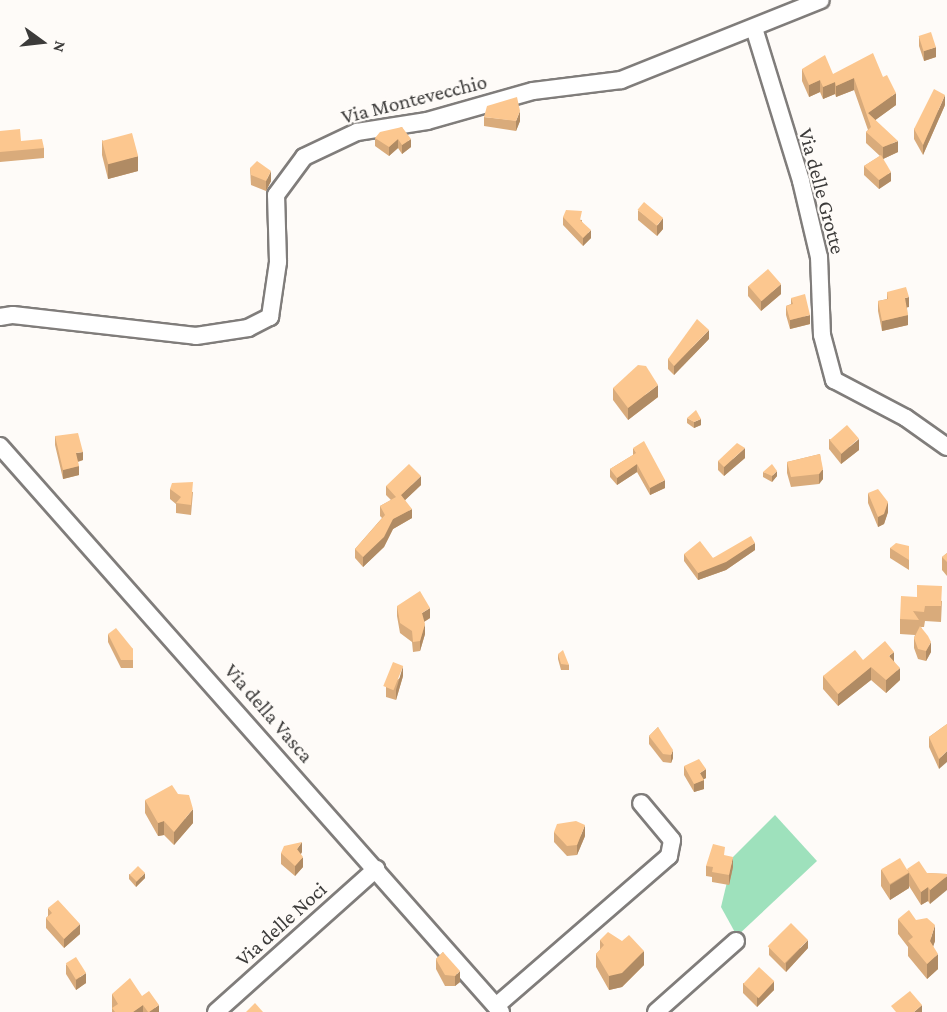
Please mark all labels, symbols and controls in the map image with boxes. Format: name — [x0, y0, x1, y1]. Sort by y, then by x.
north arrow — [12, 12, 72, 72]
text: N — [50, 39, 69, 54]
street label: Via Montevecchio — [339, 69, 489, 129]
street label: Via delle Grotte — [793, 125, 851, 257]
street label: Via della Vasca — [219, 658, 319, 768]
street label: Via delle Noci — [230, 877, 332, 971]

